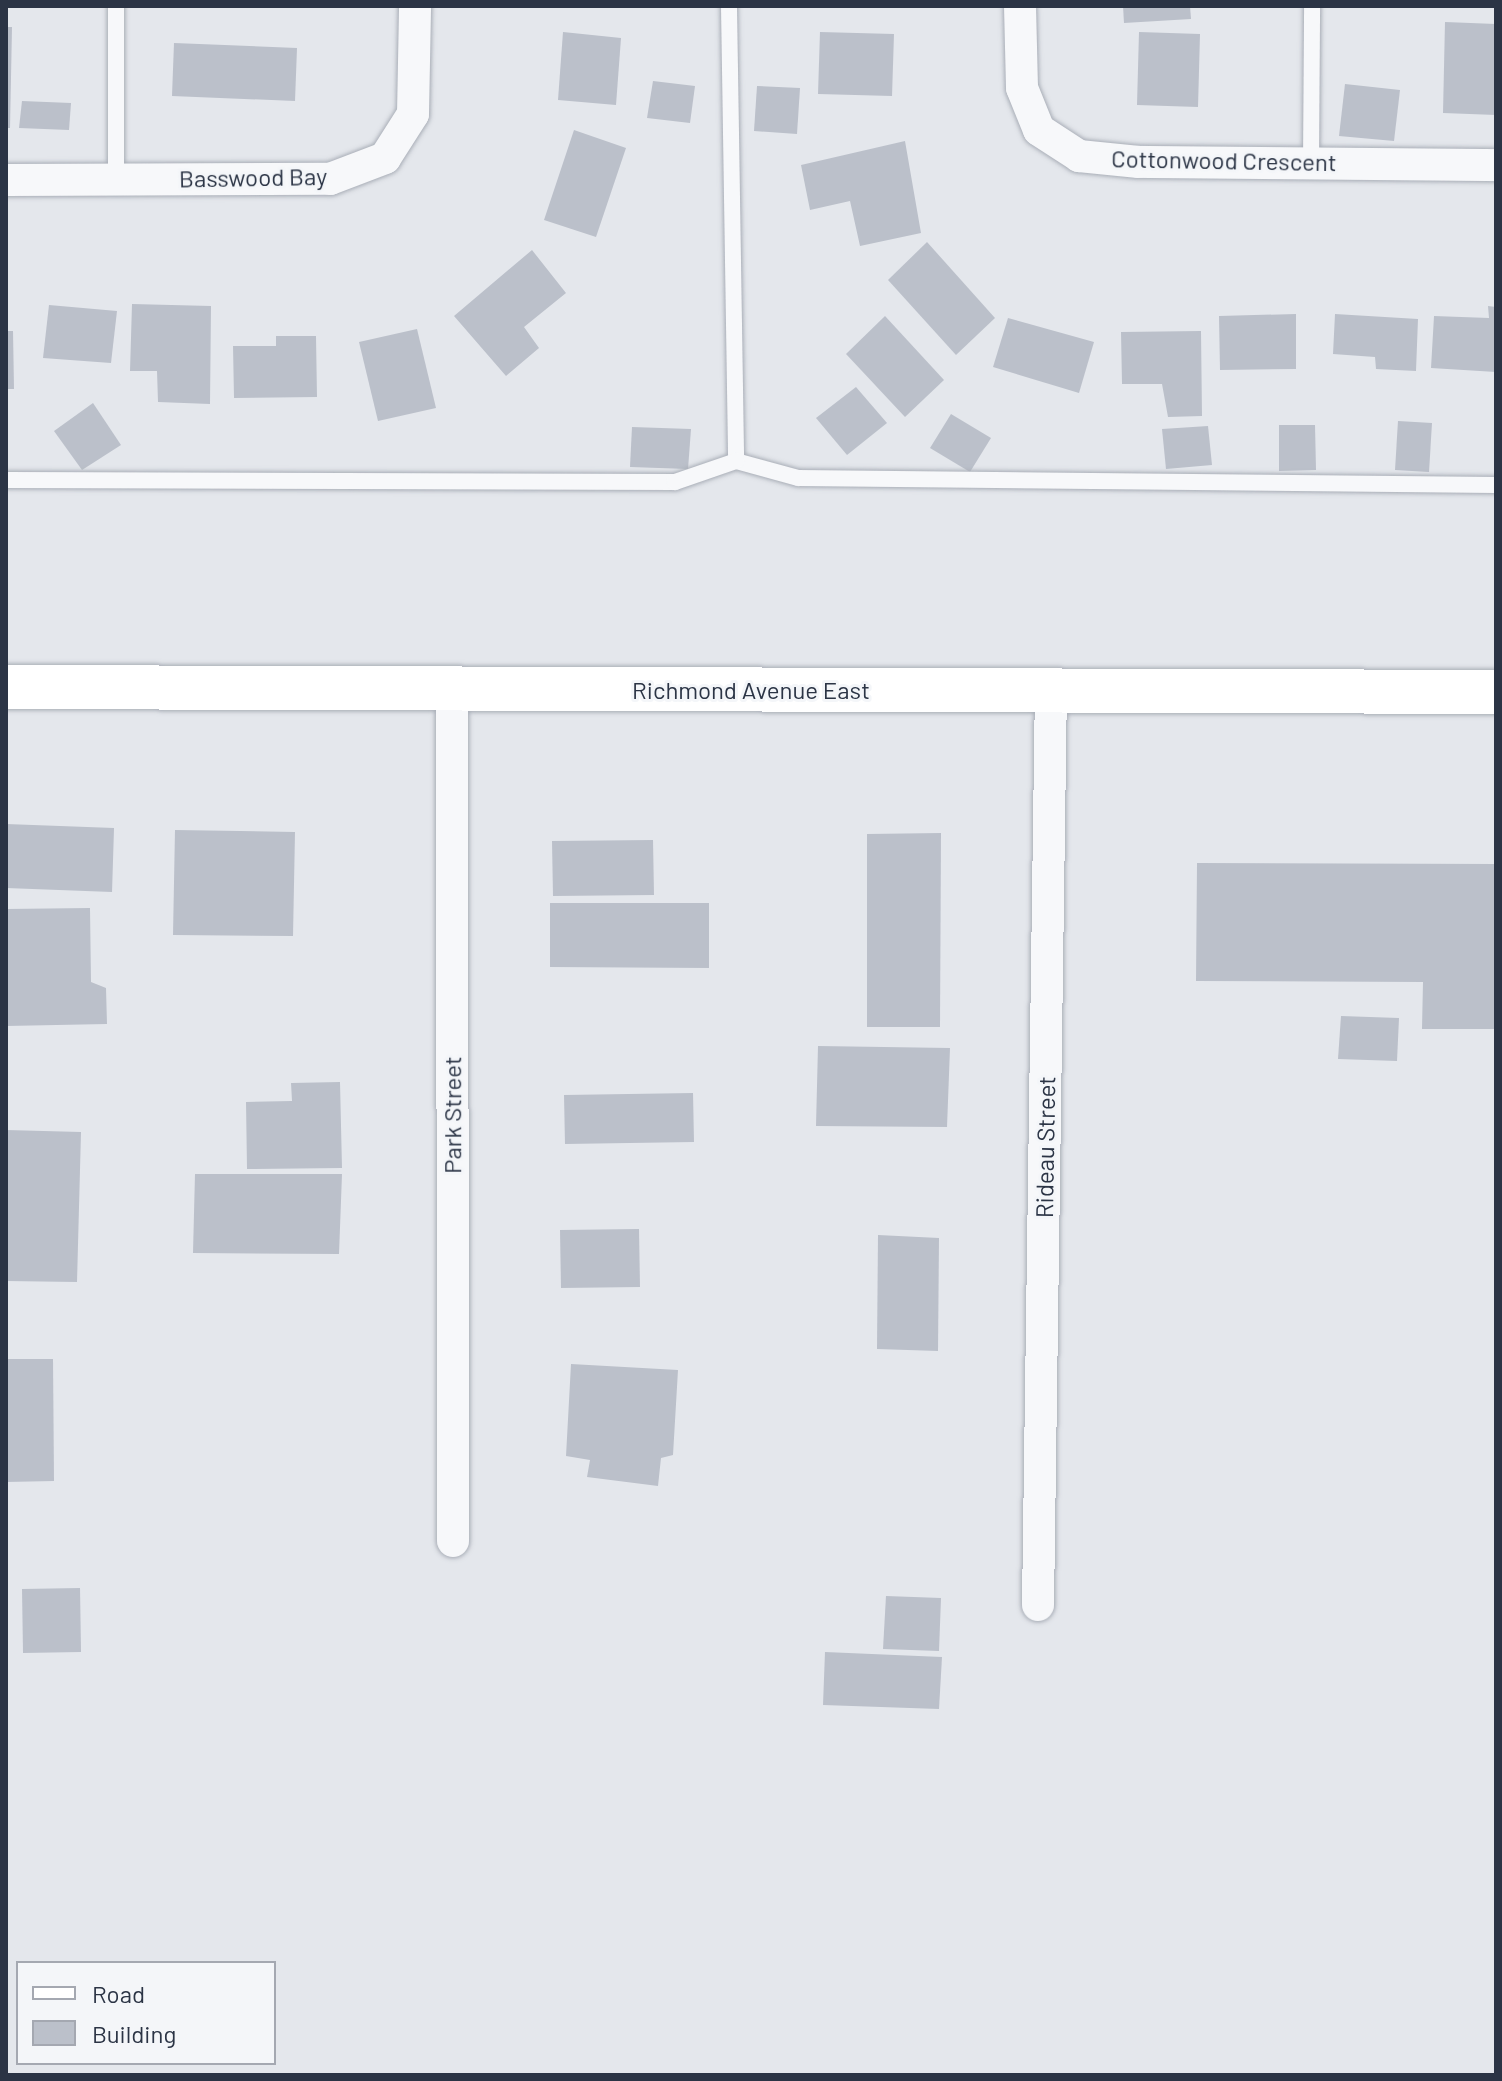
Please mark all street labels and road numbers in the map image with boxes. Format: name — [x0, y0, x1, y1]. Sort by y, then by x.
street label: Cottonwood Crescent — [1111, 144, 1337, 176]
street label: Basswood Bay — [179, 161, 327, 193]
street label: Richmond Avenue East — [632, 676, 870, 704]
street label: Park Street — [438, 1056, 466, 1174]
street label: Rideau Street — [1029, 1076, 1061, 1218]

